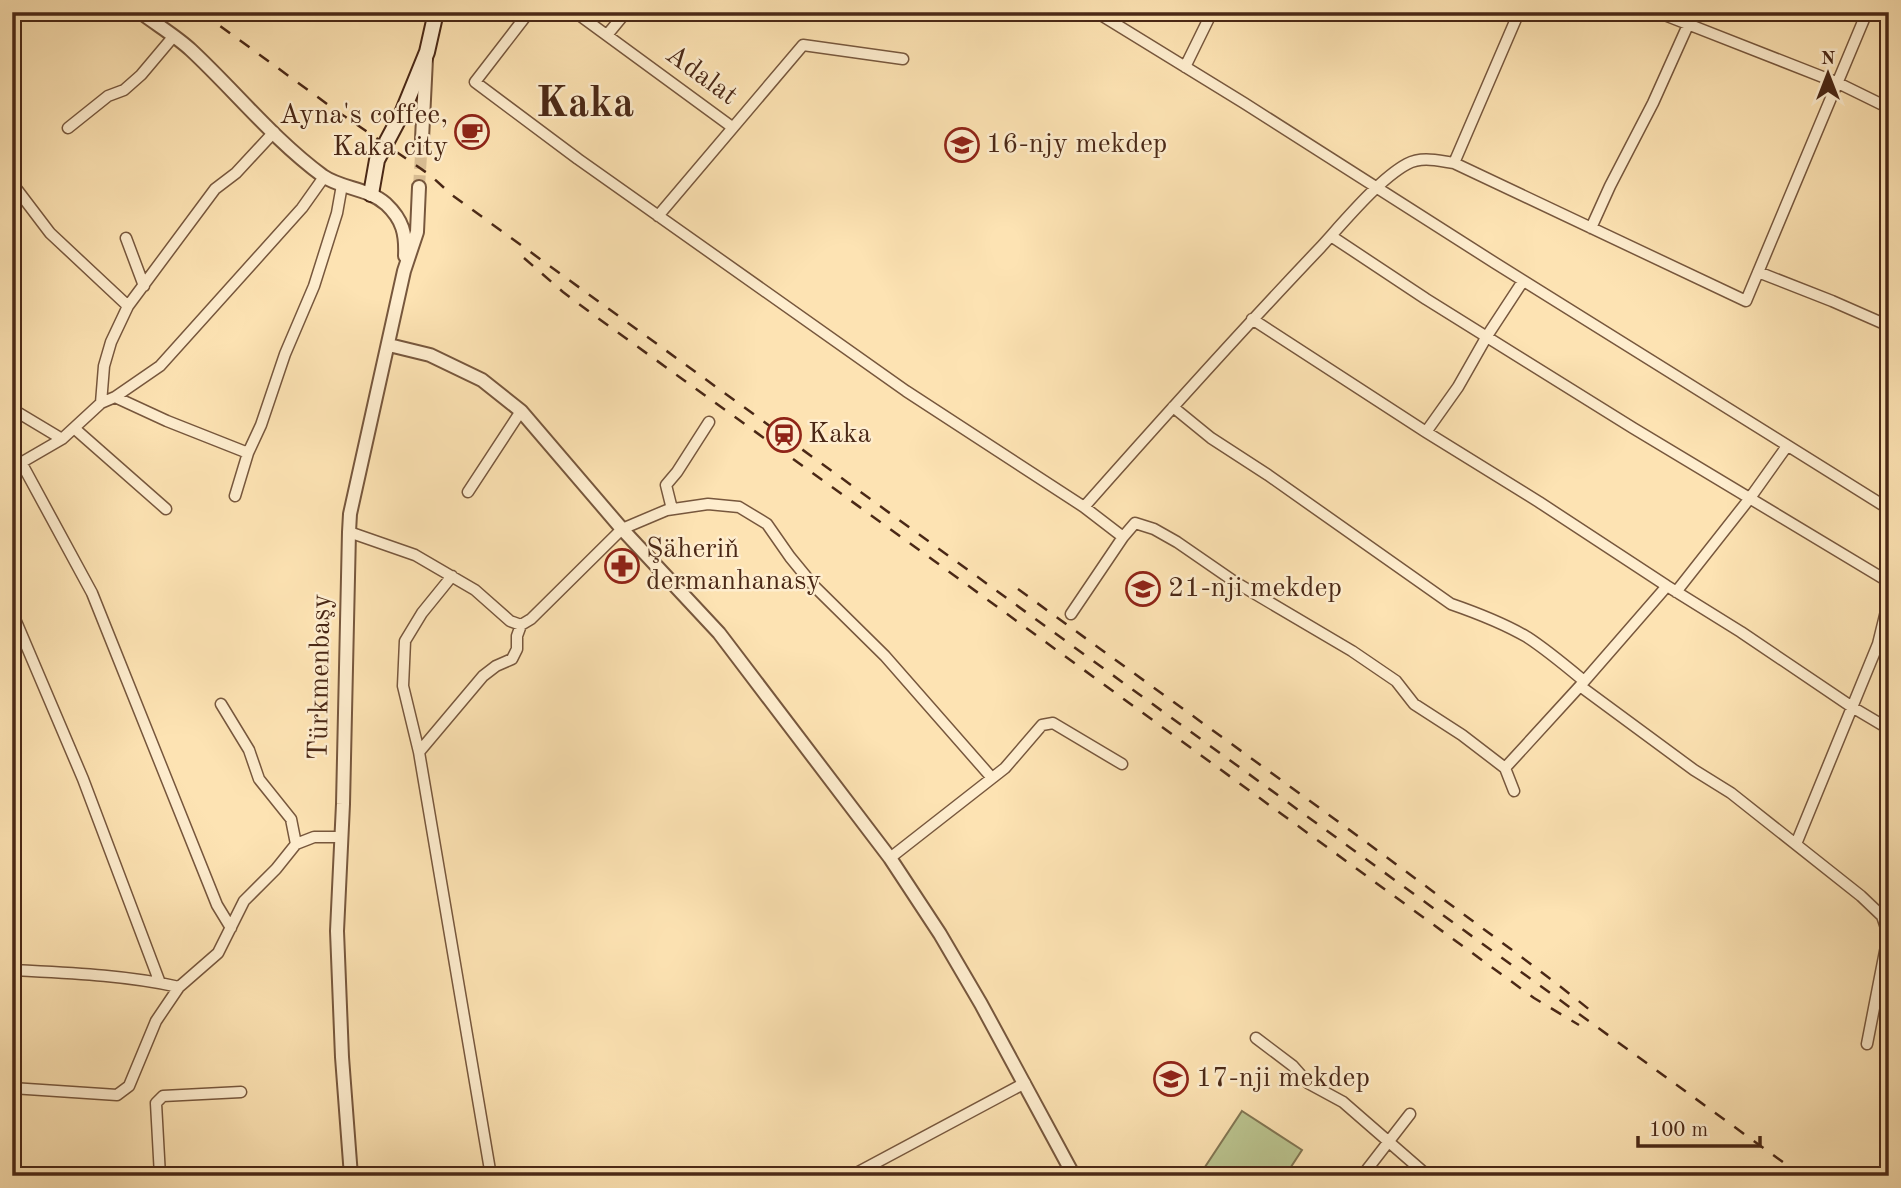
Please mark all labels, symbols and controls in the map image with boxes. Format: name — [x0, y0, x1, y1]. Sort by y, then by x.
north arrow — [1792, 38, 1862, 108]
street label: Adalat — [660, 41, 742, 111]
text: N — [1821, 50, 1836, 69]
district label: Kaka — [536, 84, 634, 126]
place label: Ayna's coffee, Kaka city — [279, 102, 448, 162]
cafe icon: Ayna's coffee, Kaka city — [453, 113, 491, 151]
school or university icon: 16-njy mekdep — [943, 126, 981, 164]
place label: 16-njy mekdep — [986, 131, 1167, 159]
station icon: Kaka — [765, 416, 803, 454]
place label: Kaka — [808, 421, 872, 449]
place label: Şäheriň dermanhanasy — [646, 536, 821, 596]
pharmacy icon: Şäheriň dermanhanasy — [603, 547, 641, 585]
school or university icon: 21-nji mekdep — [1124, 570, 1162, 608]
place label: 21-nji mekdep — [1168, 575, 1342, 603]
street label: Türkmenbaşy — [306, 593, 336, 760]
school or university icon: 17-nji mekdep — [1152, 1060, 1190, 1098]
place label: 17-nji mekdep — [1196, 1065, 1370, 1093]
scale bar — [1638, 1104, 1761, 1148]
text: 100 m — [1649, 1120, 1708, 1141]

